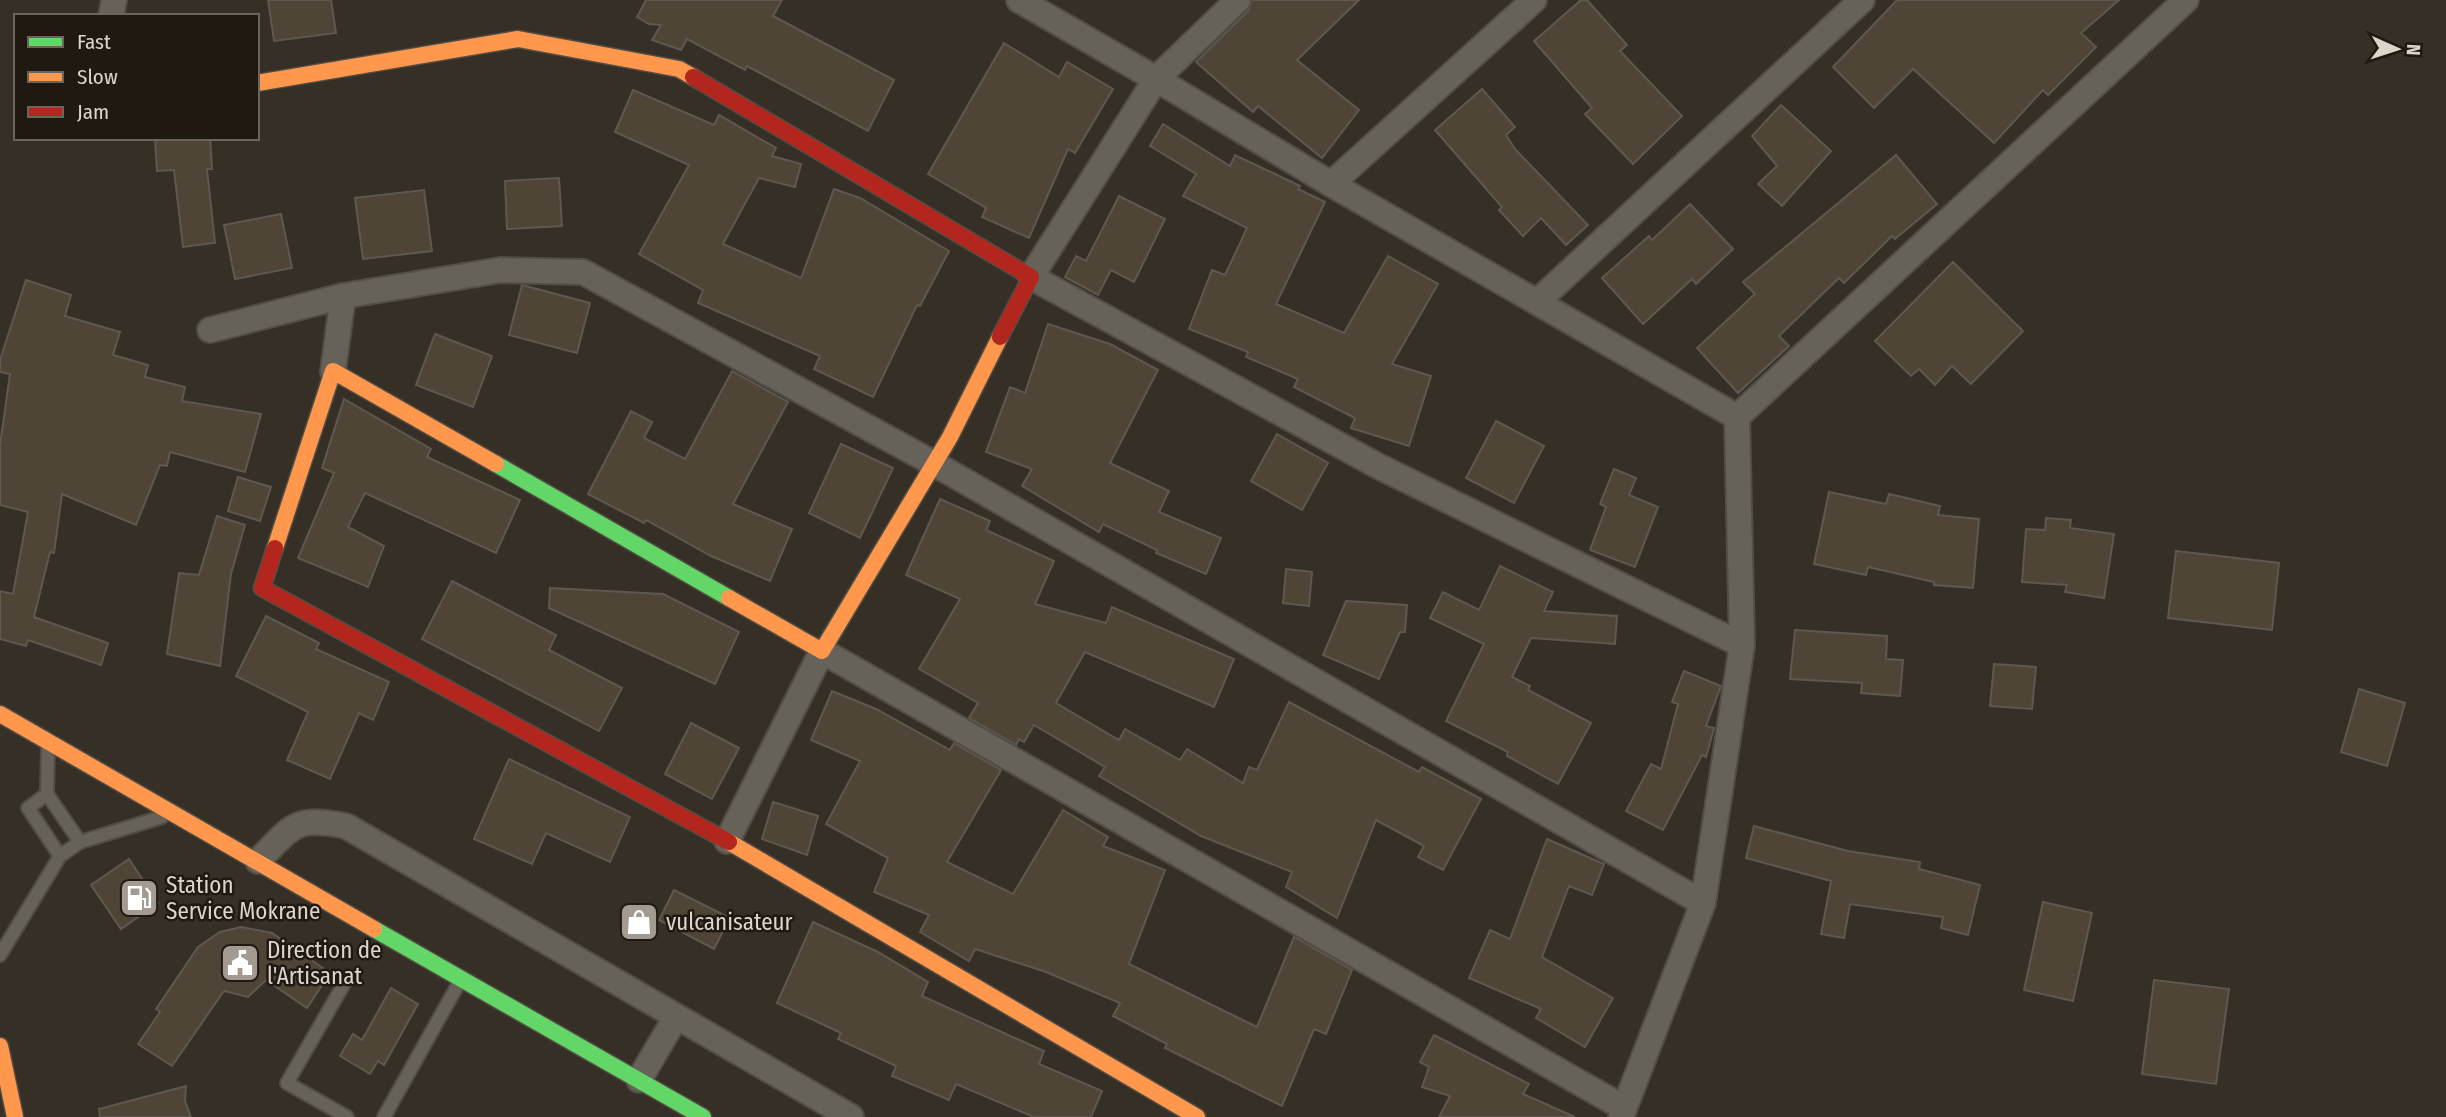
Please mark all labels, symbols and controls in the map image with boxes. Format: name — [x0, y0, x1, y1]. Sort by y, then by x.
legend — [14, 14, 259, 140]
north arrow — [2362, 14, 2432, 84]
text: Fast — [77, 29, 111, 55]
text: N — [2402, 44, 2425, 56]
text: Slow — [77, 64, 118, 90]
text: Jam — [77, 99, 109, 125]
place label: Station Service Mokrane — [166, 871, 320, 925]
fuel station icon: Station Service Mokrane — [118, 877, 160, 919]
shop icon: vulcanisateur — [618, 901, 660, 943]
place label: vulcanisateur — [666, 908, 793, 936]
place label: Direction de l'Artisanat — [267, 936, 381, 990]
public building icon: Direction de l'Artisanat — [219, 942, 261, 984]

